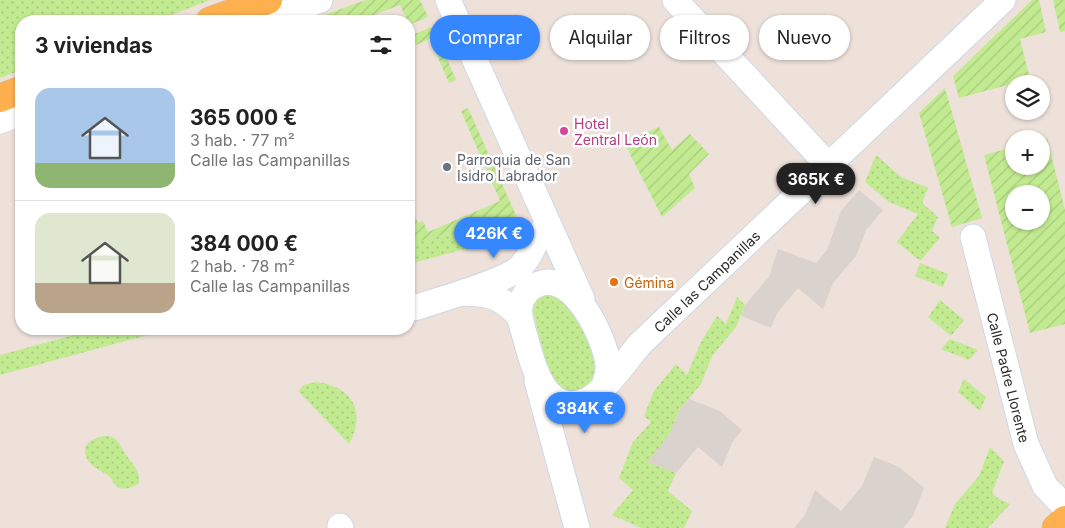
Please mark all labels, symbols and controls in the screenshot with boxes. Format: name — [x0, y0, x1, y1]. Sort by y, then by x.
chip: Comprar — [430, 15, 540, 60]
chip: Alquilar — [550, 15, 650, 60]
chip: Filtros — [660, 15, 749, 60]
chip: Nuevo — [759, 15, 850, 60]
icon: filters — [367, 31, 395, 59]
text: 3 viviendas — [35, 33, 153, 58]
map controls — [1005, 75, 1050, 230]
button: layers — [1005, 75, 1050, 120]
text: 365 000 € — [190, 105, 297, 130]
icon: home — [75, 108, 135, 168]
place label: Hotel Zentral León — [574, 115, 657, 148]
marker: Hotel Zentral León — [558, 125, 570, 137]
text: 3 hab. · 77 m² — [190, 130, 295, 150]
button: + — [1005, 130, 1050, 175]
text: Calle las Campanillas — [190, 150, 350, 170]
place label: Parroquia de San Isidro Labrador — [457, 151, 571, 184]
marker: Parroquia de San Isidro Labrador — [441, 161, 453, 173]
pin: 365K € — [775, 162, 857, 205]
text: 365K € — [787, 169, 845, 189]
button: − — [1005, 185, 1050, 230]
pin: 426K € — [453, 216, 535, 259]
text: 426K € — [465, 223, 523, 243]
street label: Calle las Campanillas — [650, 227, 763, 335]
text: 384 000 € — [190, 231, 298, 256]
icon: home — [75, 233, 135, 293]
text: 2 hab. · 78 m² — [190, 256, 295, 276]
place label: Gémina — [624, 274, 674, 291]
text: Calle las Campanillas — [190, 276, 350, 296]
marker: Gémina — [608, 276, 620, 288]
street label: Calle Padre Llorente — [984, 311, 1034, 444]
pin: 384K € — [544, 392, 626, 434]
text: 384K € — [556, 398, 614, 418]

